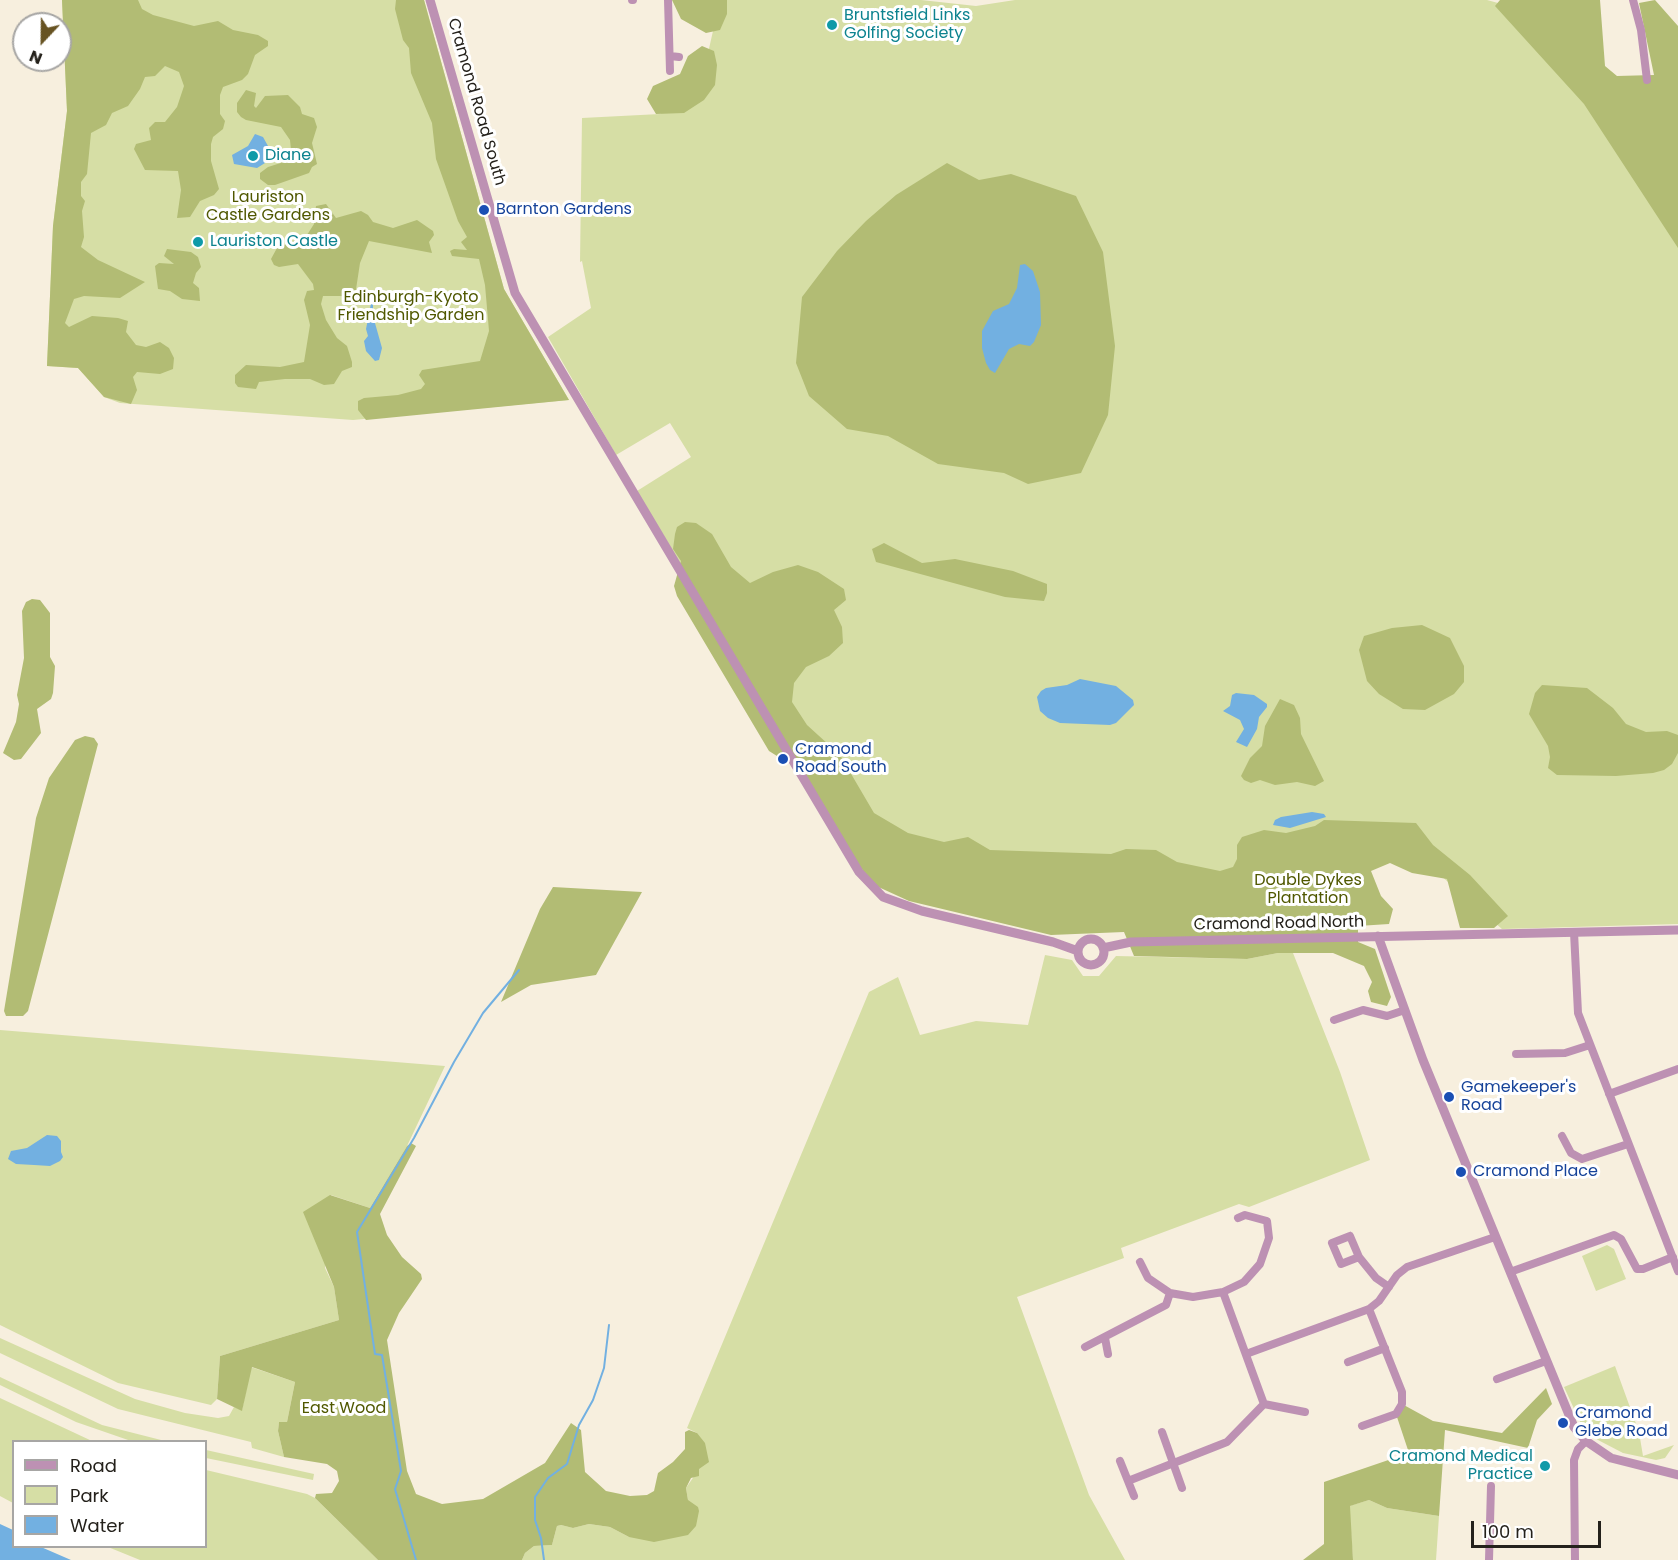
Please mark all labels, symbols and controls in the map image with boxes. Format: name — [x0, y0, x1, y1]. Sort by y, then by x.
place label: Bruntsfield Links Golfing Society — [844, 6, 970, 44]
north arrow — [12, 12, 72, 72]
street label: Cramond Road South — [443, 16, 509, 188]
marker: Bruntsfield Links Golfing Society — [825, 18, 839, 32]
text: N — [26, 44, 46, 70]
place label: Diane — [265, 146, 311, 166]
marker: Diane — [246, 149, 260, 163]
park label: Lauriston Castle Gardens — [206, 188, 330, 226]
place label: Barnton Gardens — [496, 200, 632, 220]
marker: Barnton Gardens — [477, 203, 491, 217]
place label: Lauriston Castle — [210, 232, 338, 252]
marker: Lauriston Castle — [191, 235, 205, 249]
park label: Edinburgh-Kyoto Friendship Garden — [338, 288, 484, 326]
place label: Cramond Road South — [795, 740, 887, 778]
marker: Cramond Road South — [776, 752, 790, 766]
park label: Double Dykes Plantation — [1254, 871, 1362, 909]
street label: Cramond Road North — [1194, 913, 1364, 935]
place label: Gamekeeper's Road — [1461, 1078, 1576, 1116]
marker: Gamekeeper's Road — [1442, 1090, 1456, 1104]
place label: Cramond Place — [1473, 1162, 1598, 1182]
marker: Cramond Place — [1454, 1165, 1468, 1179]
park label: East Wood — [302, 1399, 386, 1419]
place label: Cramond Glebe Road — [1575, 1404, 1668, 1442]
marker: Cramond Glebe Road — [1556, 1416, 1570, 1430]
legend — [12, 1440, 207, 1548]
place label: Cramond Medical Practice — [1389, 1447, 1533, 1485]
text: Road — [70, 1453, 117, 1478]
marker: Cramond Medical Practice — [1538, 1459, 1552, 1473]
text: Park — [70, 1483, 109, 1508]
scale bar — [1474, 1509, 1604, 1547]
text: Water — [70, 1513, 124, 1538]
text: 100 m — [1482, 1519, 1534, 1544]

